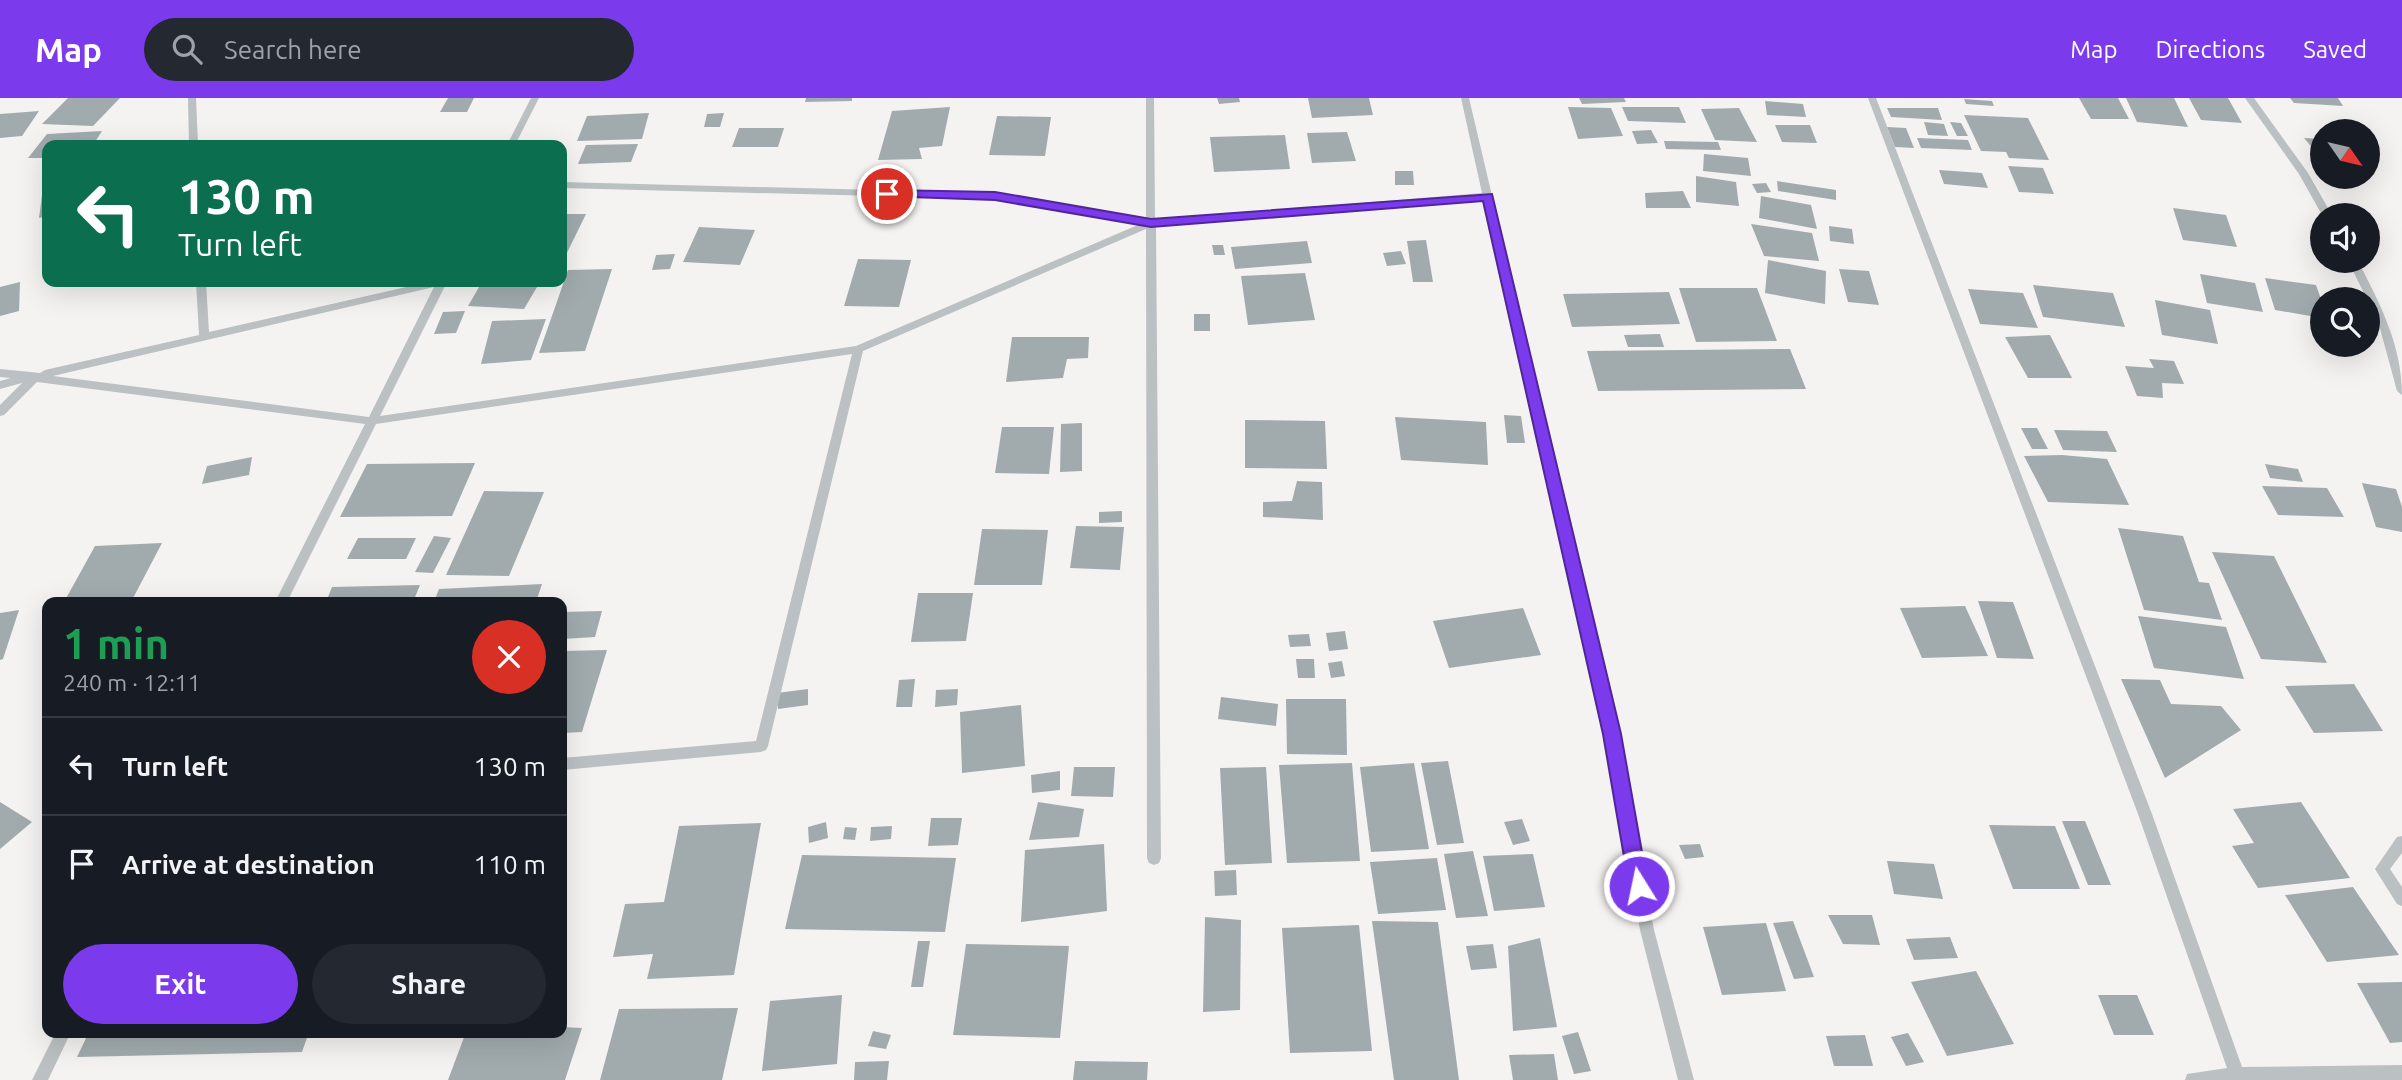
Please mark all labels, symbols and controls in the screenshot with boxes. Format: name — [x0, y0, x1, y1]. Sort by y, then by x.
search box — [144, 18, 634, 81]
icon: search — [168, 30, 206, 68]
text: Map — [35, 31, 102, 68]
text: Search here — [224, 35, 362, 64]
text: Map — [2070, 36, 2117, 63]
text: Directions — [2155, 36, 2265, 63]
text: Saved — [2303, 36, 2367, 63]
north arrow — [2310, 119, 2380, 189]
map controls — [2310, 119, 2380, 357]
pin — [857, 164, 917, 224]
icon: left — [63, 168, 154, 259]
text: 130 m — [178, 168, 315, 223]
icon: arrive — [868, 175, 906, 213]
button: sound — [2310, 203, 2380, 273]
text: Turn left — [178, 226, 302, 262]
button: search — [2310, 287, 2380, 357]
text: 1 min — [63, 620, 169, 667]
button: close — [472, 620, 546, 694]
text: 240 m · 12:11 — [63, 670, 201, 695]
icon: left — [63, 747, 101, 785]
text: Turn left — [122, 752, 228, 781]
text: 130 m — [474, 752, 546, 781]
icon: arrive — [63, 845, 101, 883]
position arrow — [1602, 849, 1676, 923]
text: Arrive at destination — [122, 850, 375, 879]
text: 110 m — [474, 850, 546, 879]
button: Exit — [63, 944, 298, 1024]
button: Share — [312, 944, 546, 1024]

